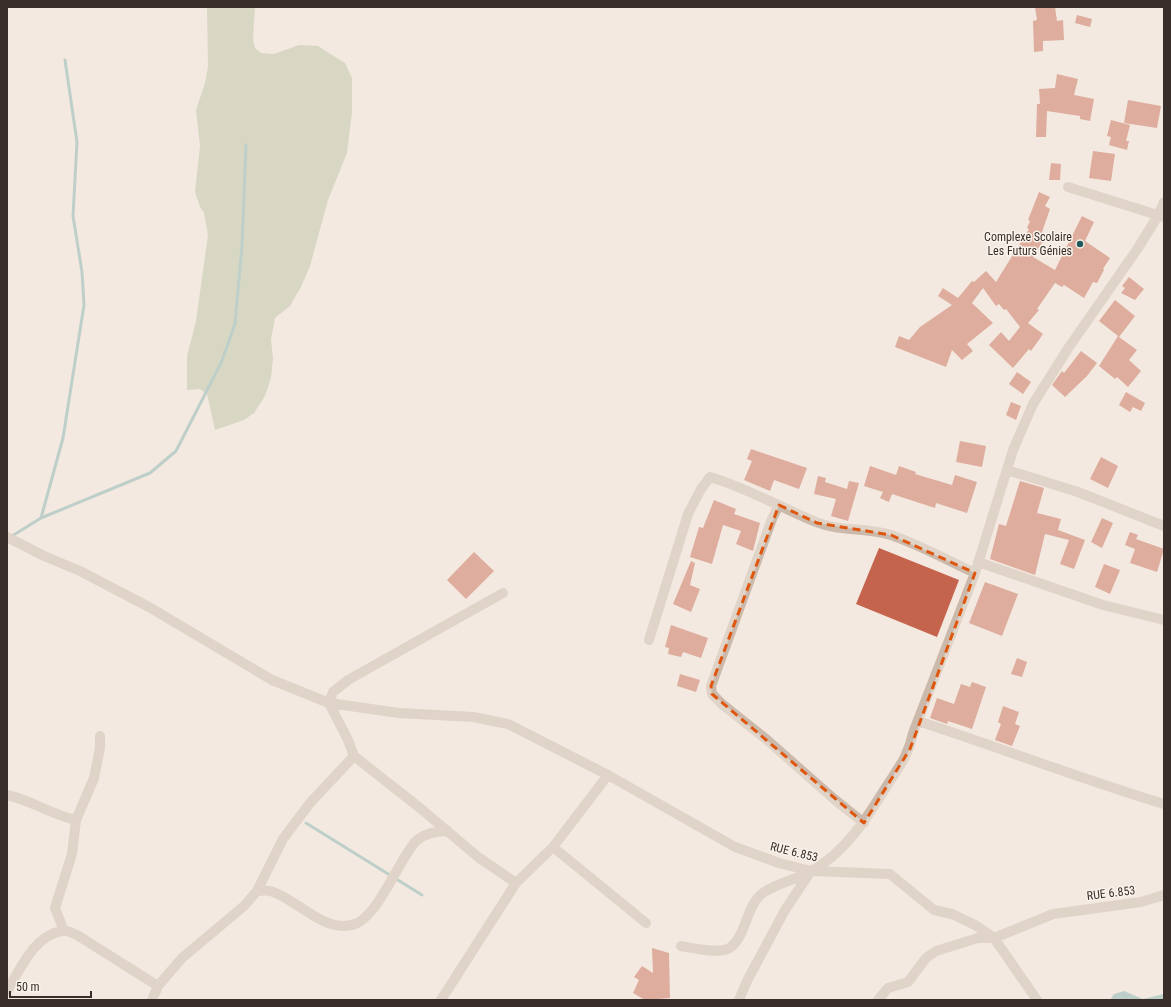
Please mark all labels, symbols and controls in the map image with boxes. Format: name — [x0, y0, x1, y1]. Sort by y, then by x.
place label: Complexe Scolaire Les Futurs Génies — [984, 230, 1072, 258]
marker: Complexe Scolaire Les Futurs Génies — [1075, 239, 1085, 249]
street label: RUE 6.853 — [769, 839, 819, 865]
street label: RUE 6.853 — [1086, 883, 1136, 903]
scale bar — [10, 973, 91, 999]
text: 50 m — [16, 980, 40, 994]

